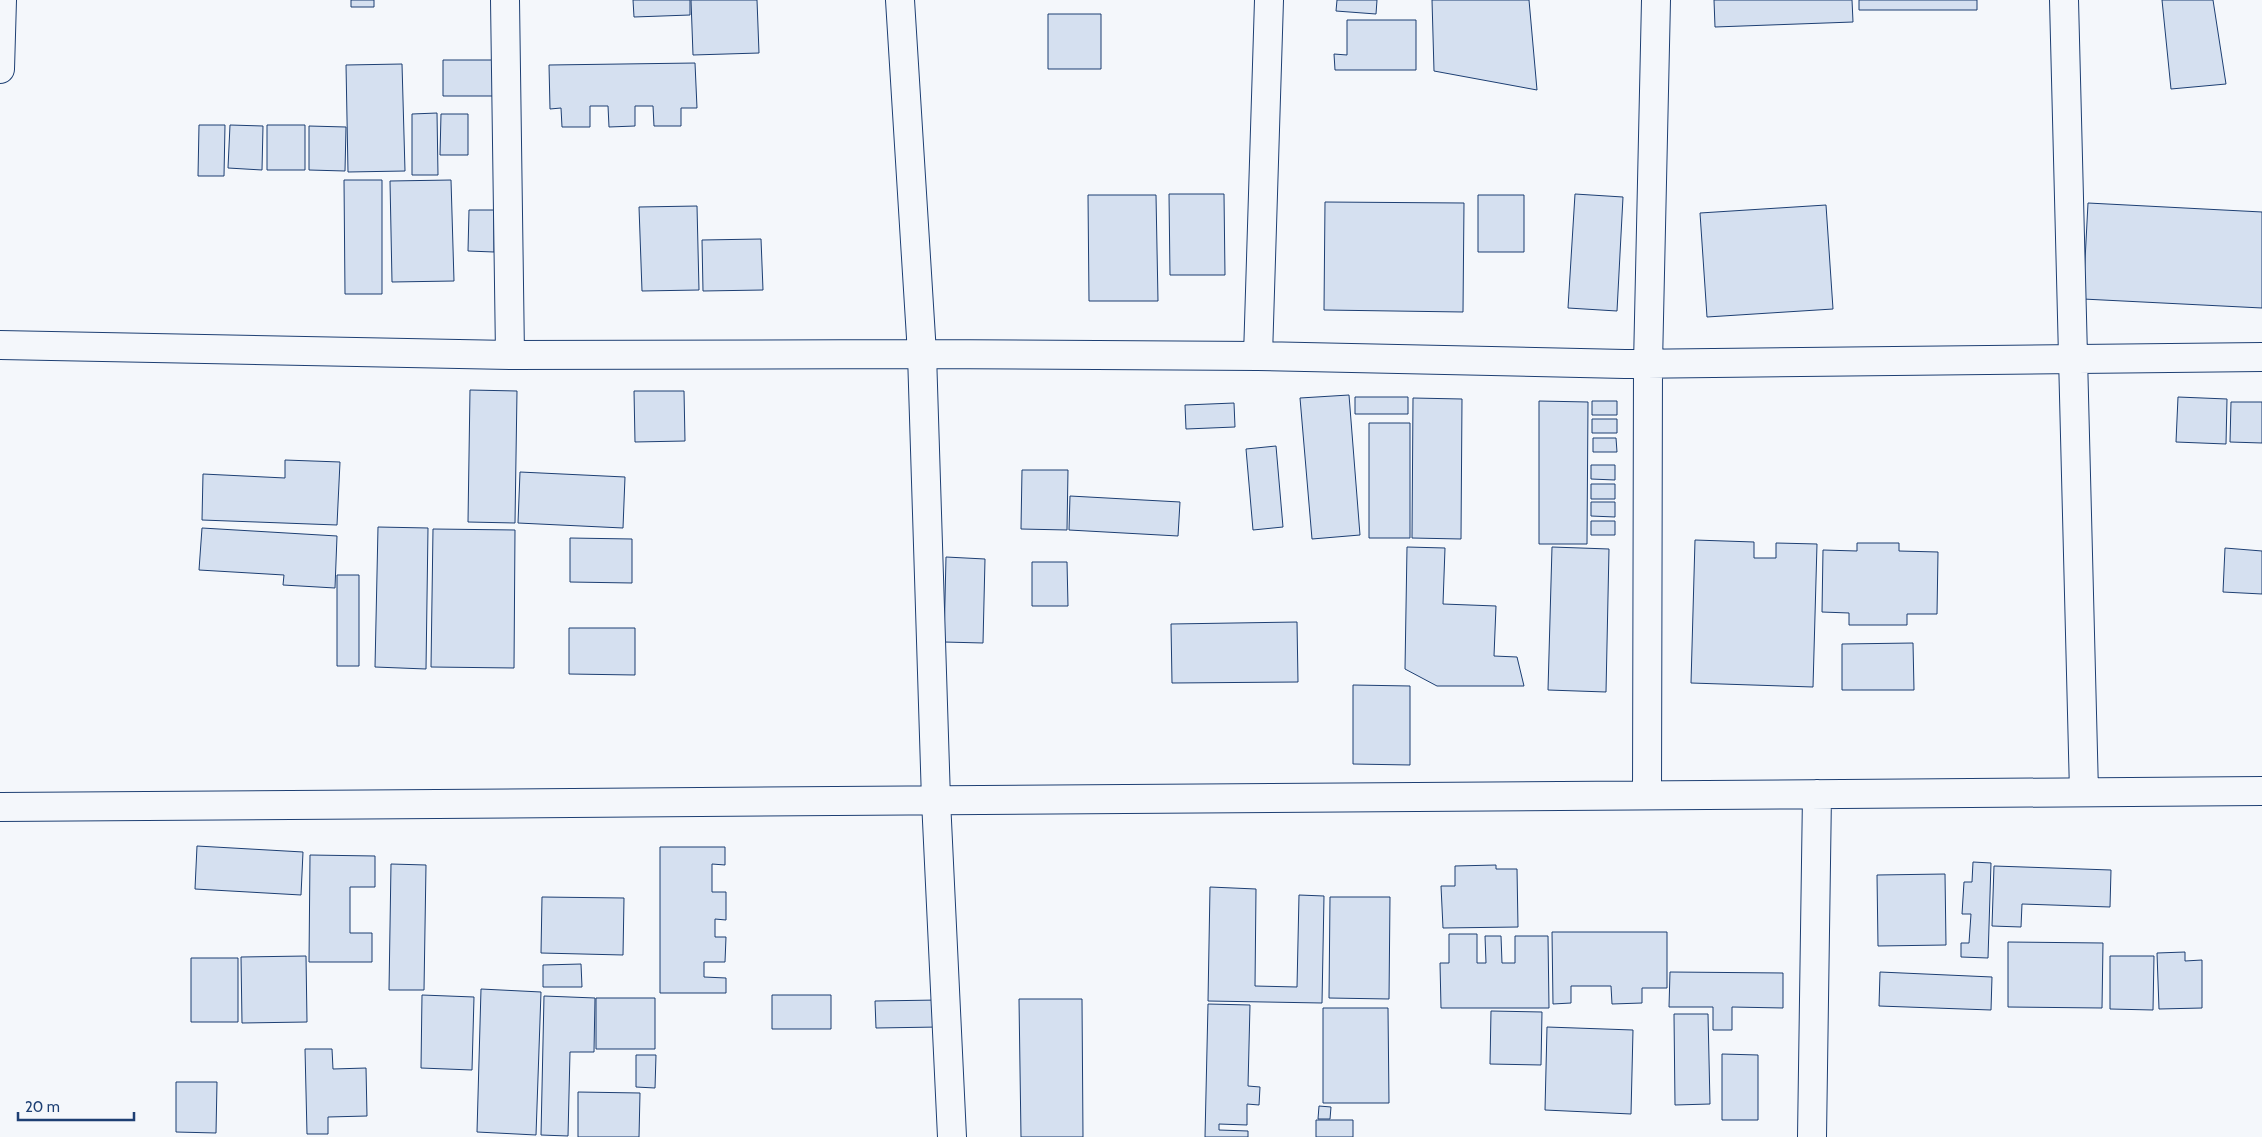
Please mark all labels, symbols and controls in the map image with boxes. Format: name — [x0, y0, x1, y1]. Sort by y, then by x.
scale bar — [18, 1090, 134, 1122]
text: 20 m — [25, 1098, 60, 1116]

